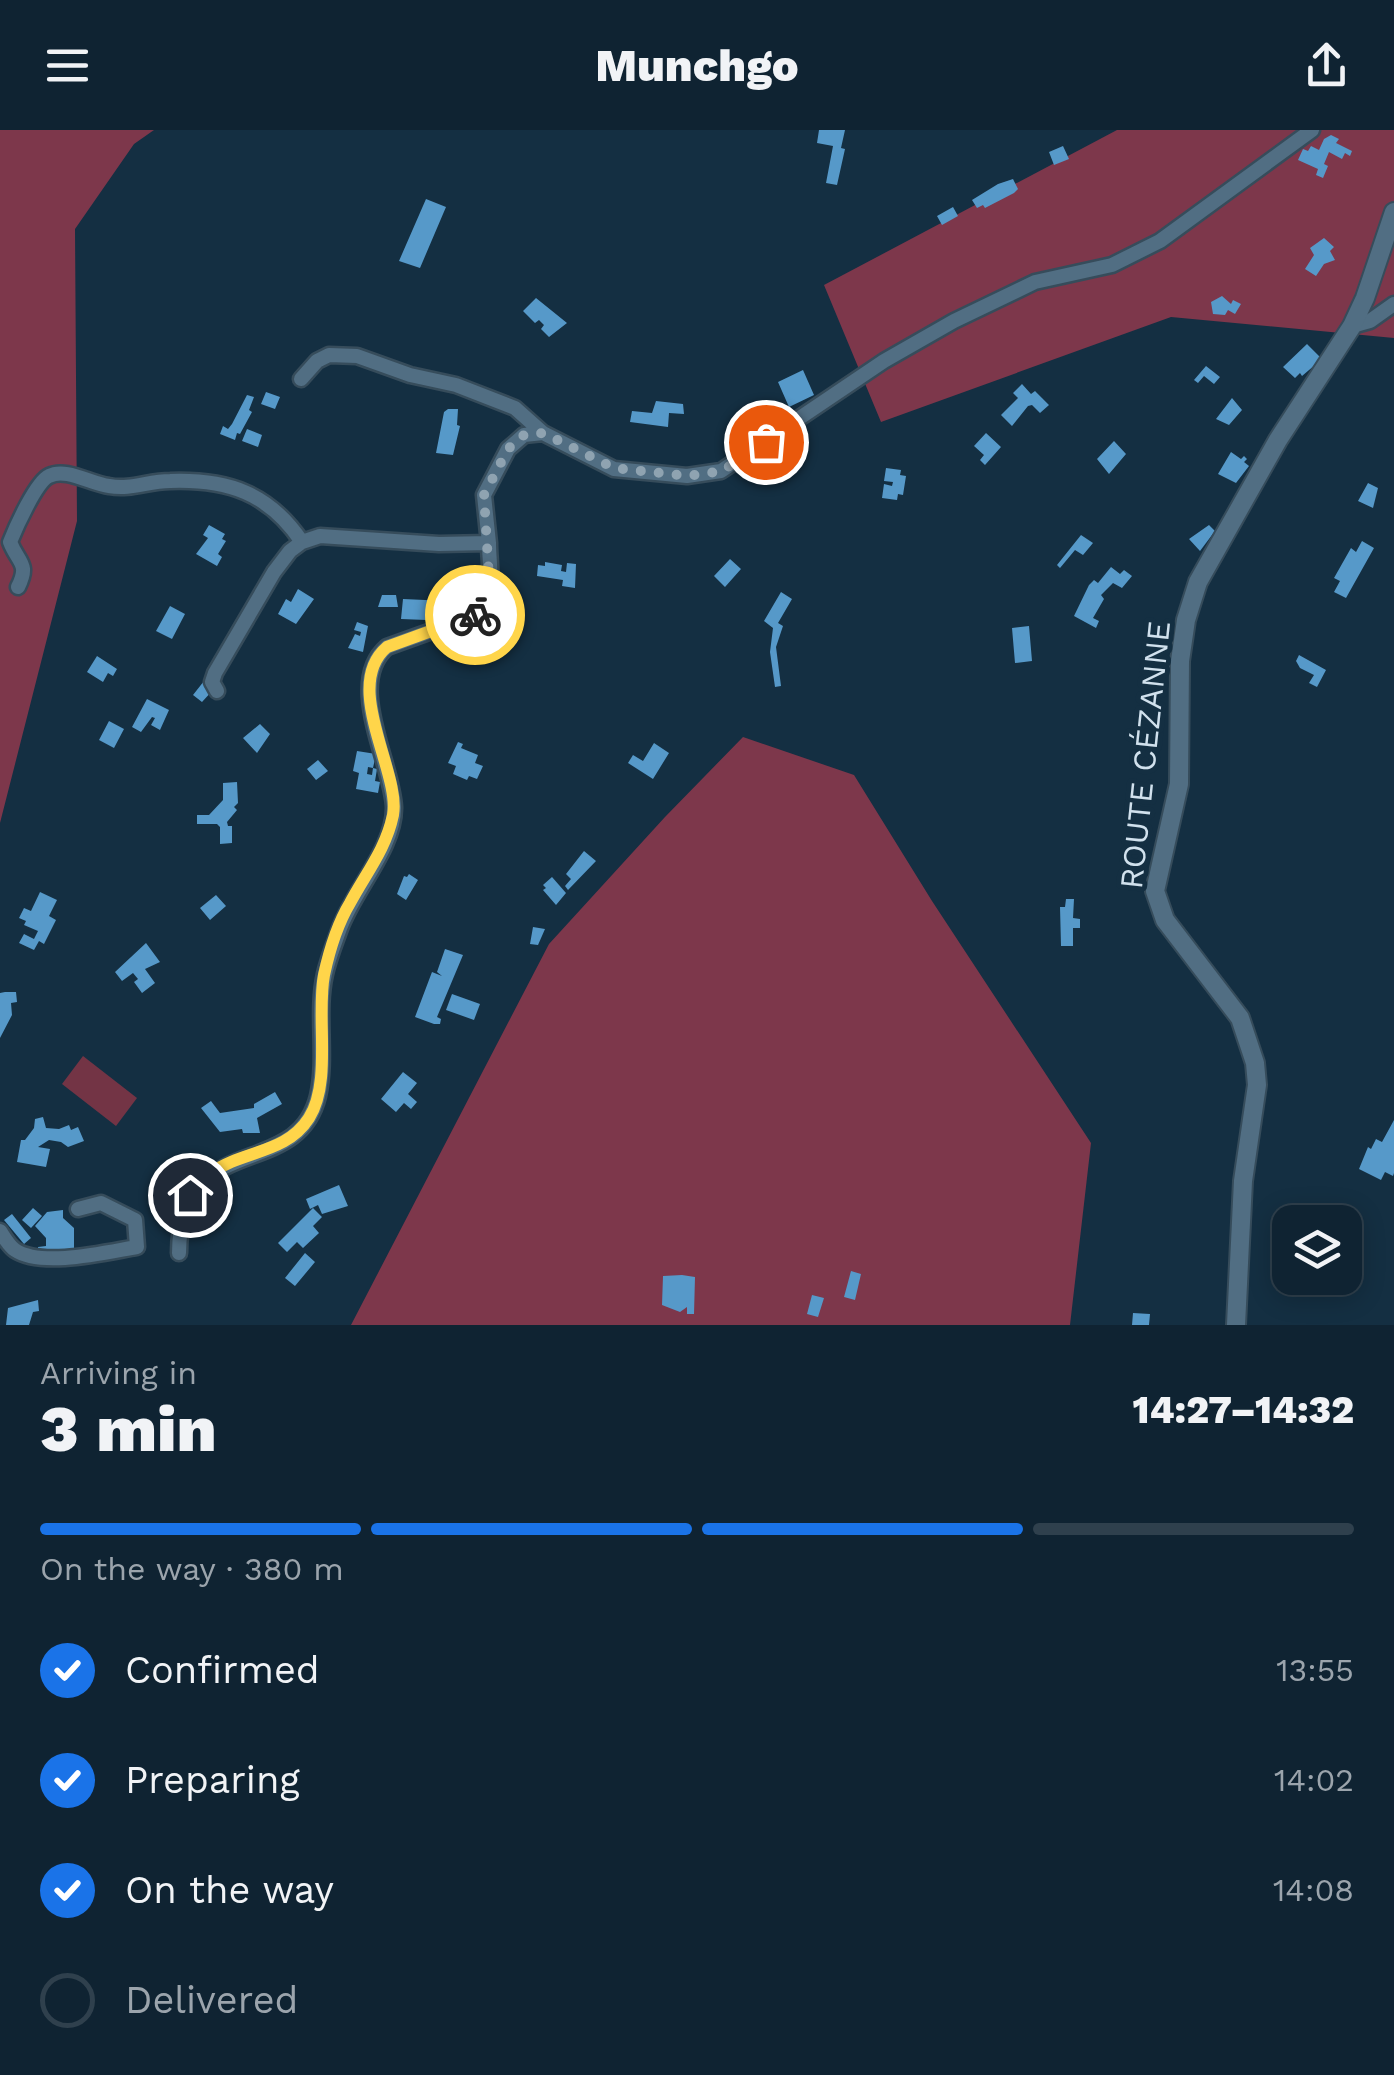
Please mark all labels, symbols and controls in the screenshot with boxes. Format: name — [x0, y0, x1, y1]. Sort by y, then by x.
icon: menu — [40, 38, 95, 93]
icon: share — [1299, 38, 1354, 93]
text: Munchgo — [595, 39, 799, 92]
pin — [724, 400, 809, 485]
icon: bag — [739, 415, 794, 470]
courier — [425, 565, 525, 665]
icon: bike — [448, 588, 503, 643]
street label: ROUTE CÉZANNE — [1112, 619, 1178, 891]
pin — [148, 1153, 233, 1238]
icon: home — [163, 1168, 218, 1223]
map controls — [1272, 1205, 1362, 1295]
button: layers — [1272, 1205, 1362, 1295]
text: Arriving in — [40, 1354, 197, 1392]
text: 14:27–14:32 — [1133, 1388, 1354, 1432]
text: 3 min — [40, 1391, 217, 1467]
text: On the way · 380 m — [40, 1550, 344, 1588]
icon: check — [40, 1643, 95, 1698]
text: Confirmed — [125, 1648, 320, 1692]
text: 13:55 — [1276, 1651, 1354, 1689]
icon: check — [40, 1753, 95, 1808]
text: Preparing — [125, 1758, 300, 1802]
text: 14:02 — [1274, 1761, 1354, 1799]
icon: check — [40, 1863, 95, 1918]
text: On the way — [125, 1868, 334, 1912]
text: 14:08 — [1273, 1871, 1354, 1909]
text: Delivered — [125, 1978, 298, 2022]

